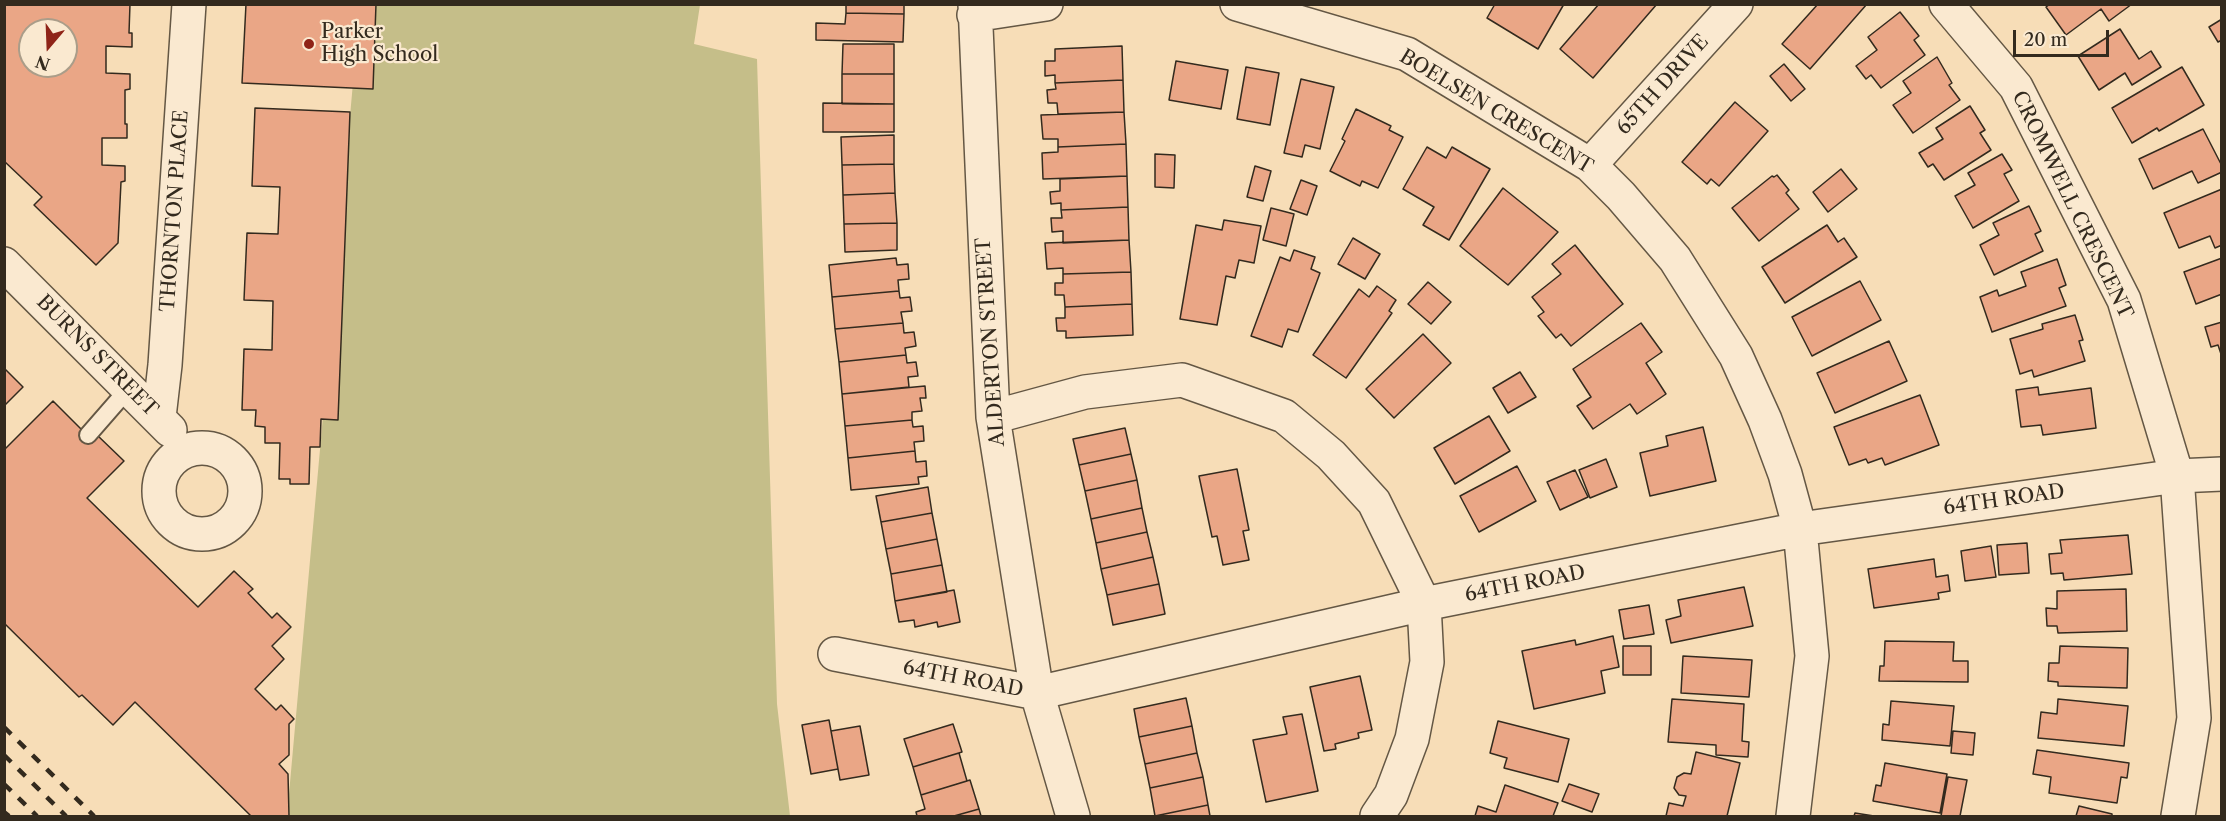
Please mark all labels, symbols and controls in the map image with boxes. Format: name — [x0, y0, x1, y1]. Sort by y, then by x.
north arrow — [18, 18, 78, 78]
scale bar — [2016, 18, 2112, 56]
place label: Parker High School — [321, 20, 438, 67]
text: 20 m — [2024, 29, 2067, 51]
street label: 65TH DRIVE — [1612, 30, 1714, 140]
marker: Parker High School — [302, 37, 316, 51]
street label: BOELSEN CRESCENT — [1395, 45, 1597, 179]
text: N — [33, 51, 53, 75]
street label: CROMWELL CRESCENT — [2006, 87, 2138, 323]
street label: THORNTON PLACE — [156, 109, 194, 313]
street label: ALDERTON STREET — [972, 237, 1010, 447]
street label: BURNS STREET — [31, 290, 163, 422]
street label: 64TH ROAD — [1942, 480, 2066, 520]
street label: 64TH ROAD — [1463, 561, 1587, 607]
street label: 64TH ROAD — [901, 656, 1025, 702]

